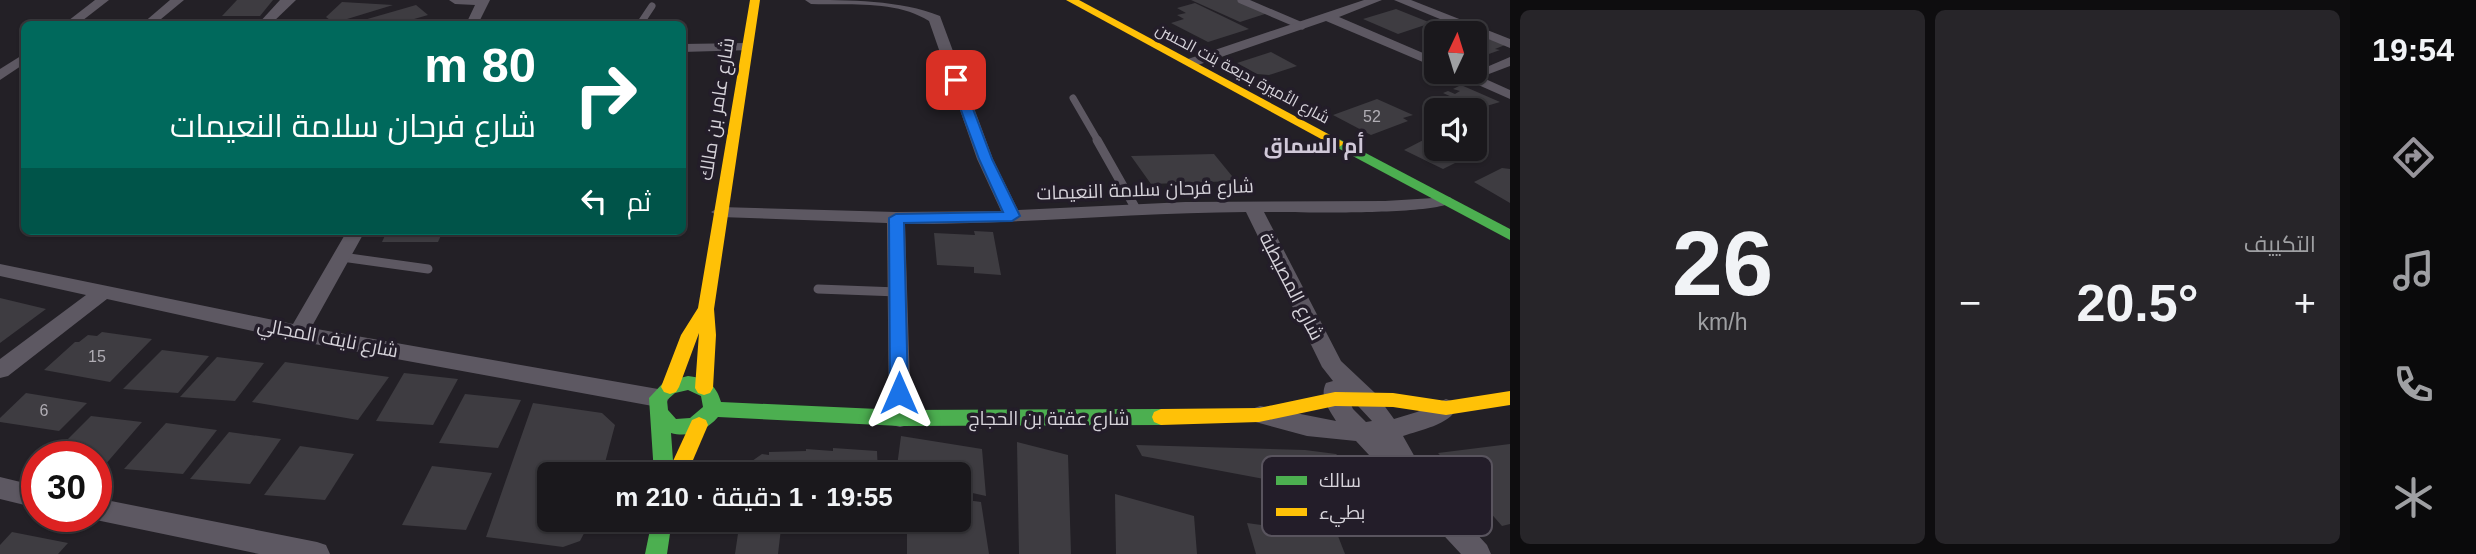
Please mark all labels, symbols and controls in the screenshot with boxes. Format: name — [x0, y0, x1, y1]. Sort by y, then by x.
street label: شارع الأميرة بديعة بنت الحسن — [1152, 20, 1332, 129]
north arrow — [1424, 21, 1488, 84]
map controls — [1424, 21, 1487, 161]
text: 19:54 — [2372, 32, 2454, 68]
street label: شارع عامر بن مالك — [695, 36, 741, 182]
text: 80 m — [424, 38, 536, 92]
icon: right — [560, 49, 651, 140]
pin — [926, 50, 986, 110]
icon: arrive — [937, 61, 975, 99]
button: sound — [1424, 98, 1487, 161]
text: شارع فرحان سلامة النعيمات — [170, 108, 536, 144]
house number: 52 — [1363, 108, 1381, 125]
district label: أم السماق — [1264, 132, 1364, 160]
icon: directions — [2389, 133, 2438, 182]
street label: شارع فرحان سلامة النعيمات — [1036, 175, 1254, 207]
icon: left — [575, 182, 613, 220]
text: ثم — [627, 187, 651, 217]
text: 26 — [1672, 213, 1773, 314]
street label: شارع المصيطبة — [1253, 229, 1328, 345]
text: التكييف — [2244, 231, 2316, 257]
icon: music — [2389, 246, 2438, 295]
text: 20.5° — [2076, 274, 2199, 332]
text: − — [1959, 282, 1981, 324]
text: + — [2294, 282, 2316, 324]
text: km/h — [1698, 309, 1747, 335]
street label: شارع نايف المجالي — [255, 314, 400, 365]
house number: 15 — [88, 348, 106, 365]
position arrow — [862, 356, 936, 430]
icon: phone — [2389, 360, 2438, 409]
house number: 6 — [40, 402, 49, 419]
street label: شارع عقبة بن الحجاج — [969, 408, 1129, 432]
speed limit sign: 30 — [21, 441, 112, 532]
legend — [1262, 456, 1492, 536]
text: سالك — [1319, 470, 1361, 491]
icon: climate — [2389, 473, 2438, 522]
text: 19:55 · 1 دقيقة · 210 m — [615, 482, 893, 512]
text: بطيء — [1319, 502, 1365, 527]

